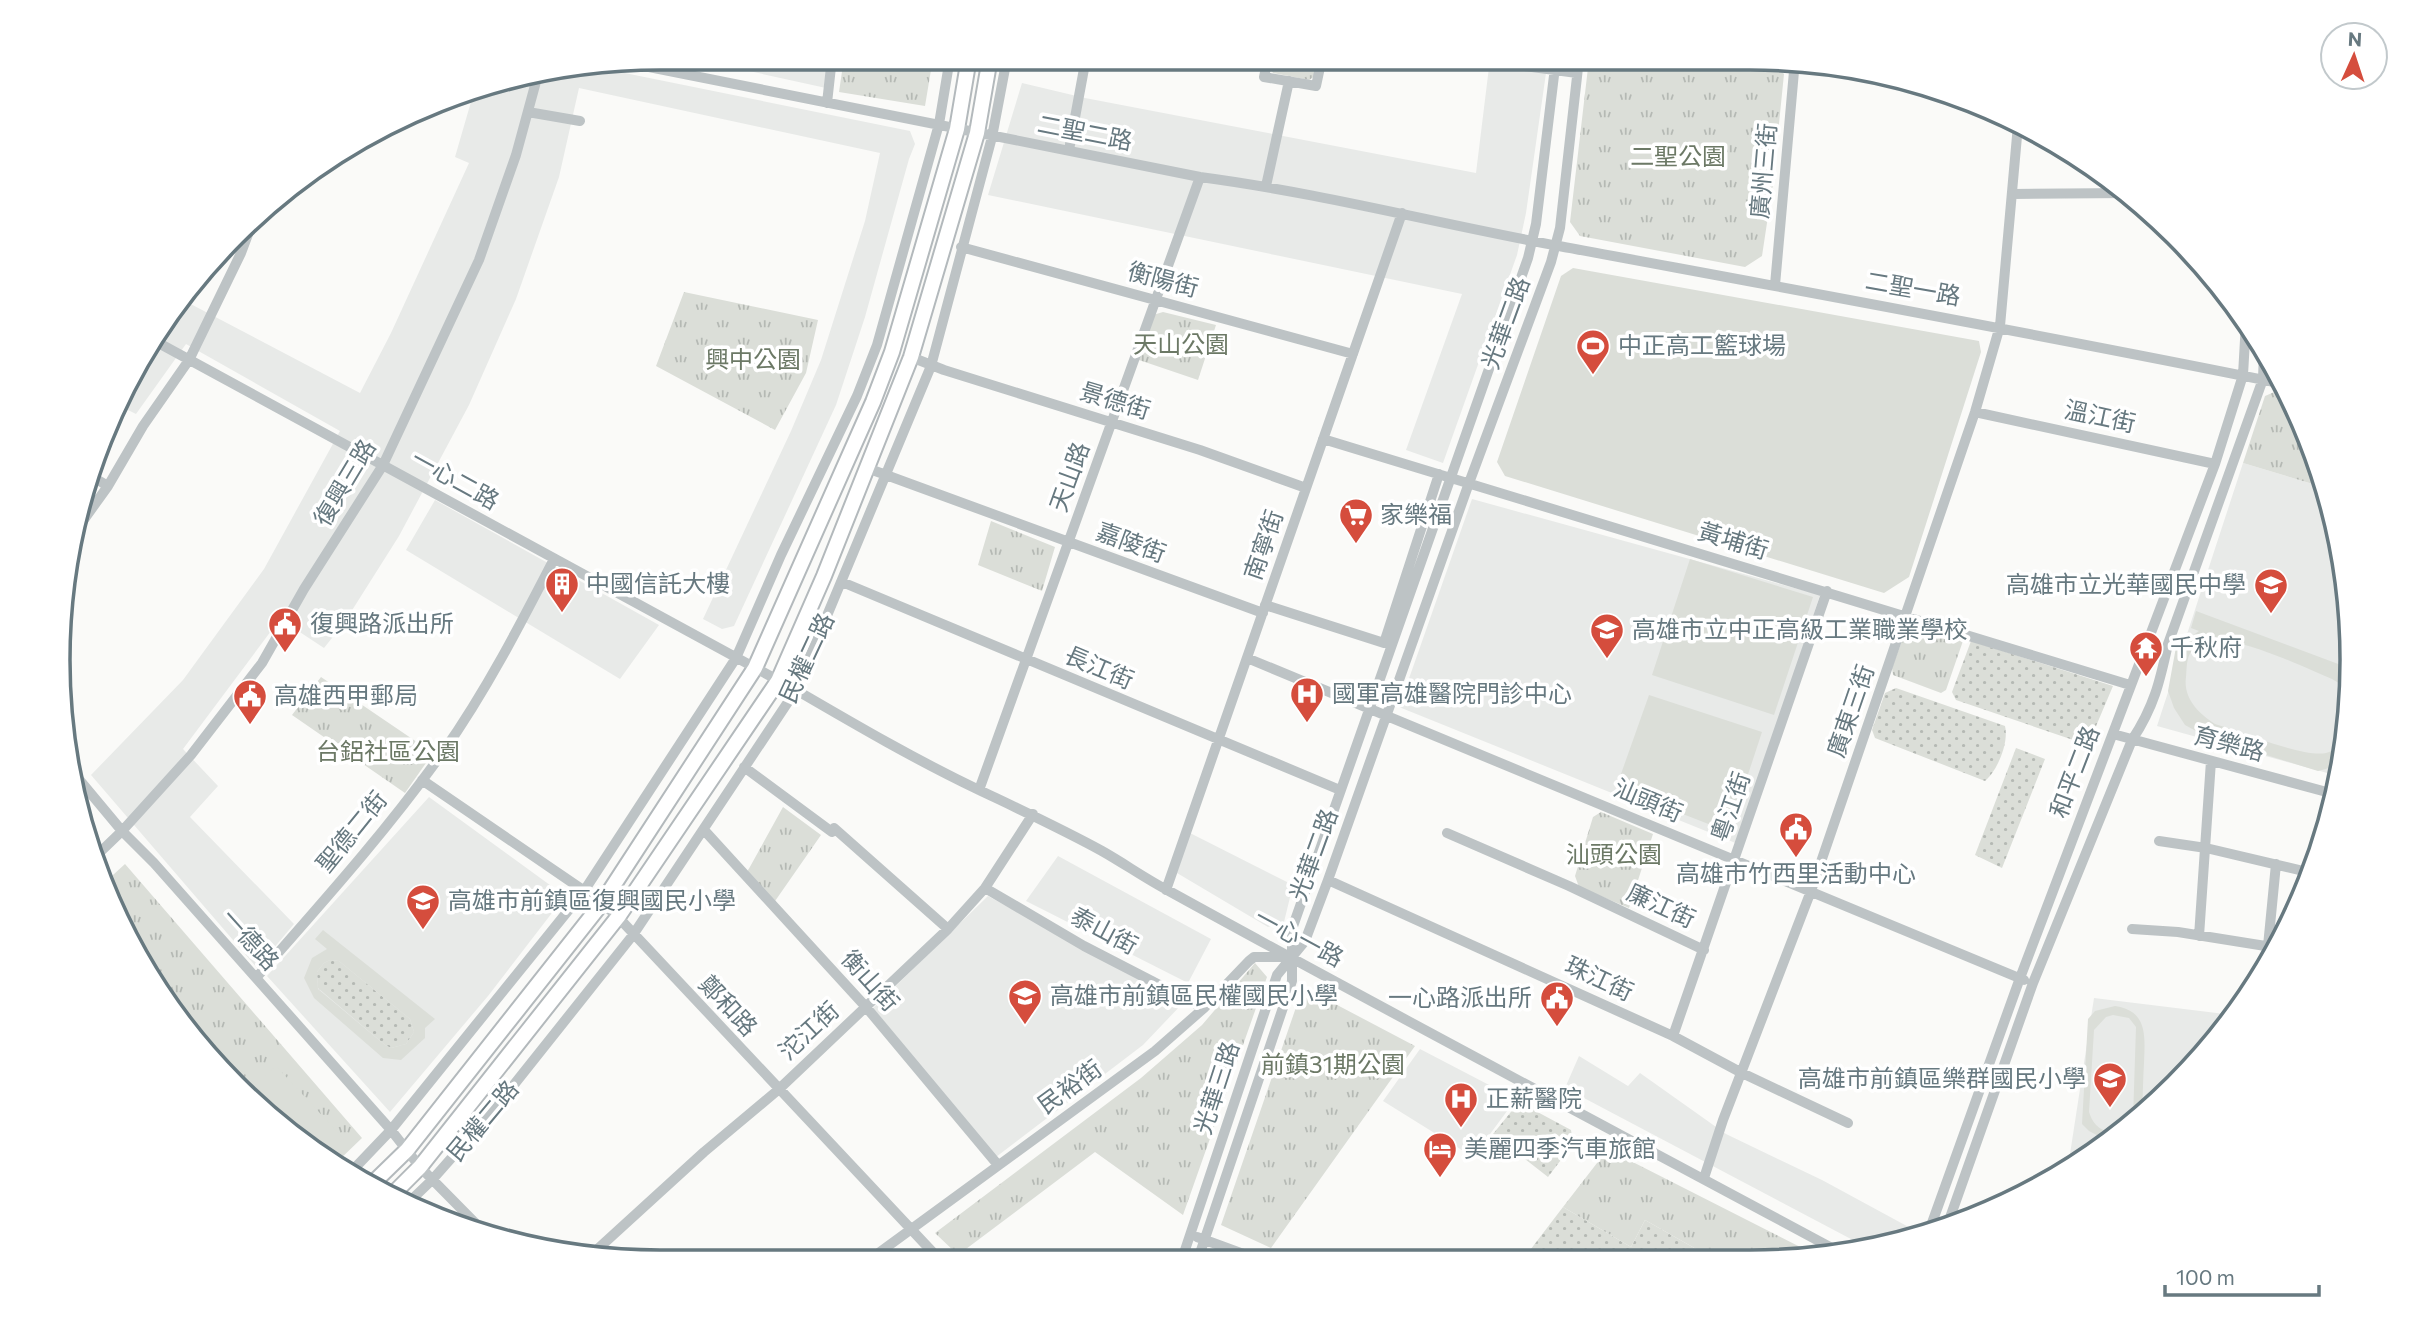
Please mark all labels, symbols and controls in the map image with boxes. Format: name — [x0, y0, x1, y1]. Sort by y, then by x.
north arrow — [2319, 21, 2389, 91]
text: N — [2347, 27, 2363, 50]
street label: 二聖二路 — [1035, 108, 1135, 155]
street label: 廣州三街 — [1744, 122, 1781, 220]
park label: 二聖公園 — [1630, 141, 1726, 170]
street label: 衡陽街 — [1125, 255, 1202, 302]
street label: 二聖一路 — [1863, 265, 1963, 310]
street label: 光華二路 — [1475, 272, 1535, 373]
sports icon: 中正高工籃球場 — [1574, 327, 1612, 376]
park label: 天山公園 — [1133, 329, 1229, 358]
place label: 中正高工籃球場 — [1618, 330, 1786, 359]
park label: 興中公園 — [705, 344, 801, 373]
street label: 景德街 — [1077, 375, 1154, 424]
street label: 溫江街 — [2062, 394, 2139, 437]
street label: 復興三路 — [307, 434, 381, 531]
street label: 天山路 — [1043, 438, 1095, 515]
street label: 一心二路 — [407, 443, 505, 515]
supermarket icon: 家樂福 — [1337, 496, 1375, 545]
place label: 家樂福 — [1380, 499, 1452, 528]
street label: 南寧街 — [1237, 506, 1288, 583]
street label: 黃埔街 — [1695, 515, 1772, 564]
street label: 嘉陵街 — [1093, 516, 1170, 568]
building icon: 中國信託大樓 — [543, 565, 581, 614]
school or university icon: 高雄市立光華國民中學 — [2252, 566, 2290, 615]
place label: 中國信託大樓 — [586, 568, 730, 597]
place label: 高雄市立光華國民中學 — [2006, 569, 2246, 598]
public building icon: 復興路派出所 — [266, 605, 304, 654]
place label: 復興路派出所 — [310, 608, 454, 637]
street label: 民權二路 — [772, 608, 839, 707]
school or university icon: 高雄市立中正高級工業職業學校 — [1588, 611, 1626, 660]
place label: 高雄市立中正高級工業職業學校 — [1632, 614, 1968, 643]
temple icon: 千秋府 — [2127, 629, 2165, 678]
place label: 千秋府 — [2170, 632, 2242, 661]
street label: 長江街 — [1061, 639, 1138, 694]
street label: 廣東三街 — [1820, 660, 1879, 761]
hospital icon: 國軍高雄醫院門診中心 — [1288, 675, 1326, 724]
public building icon: 高雄西甲郵局 — [231, 677, 269, 726]
place label: 國軍高雄醫院門診中心 — [1332, 678, 1572, 707]
place label: 高雄西甲郵局 — [274, 680, 418, 709]
street label: 育樂路 — [2191, 719, 2268, 766]
street label: 和平二路 — [2043, 721, 2104, 821]
park label: 台鋁社區公園 — [316, 736, 460, 765]
street label: 粵江街 — [1704, 768, 1755, 845]
street label: 汕頭街 — [1610, 772, 1687, 827]
street label: 聖德二街 — [309, 785, 392, 877]
street label: 光華二路 — [1283, 804, 1343, 905]
public building icon: 高雄市竹西里活動中心 — [1777, 810, 1815, 859]
park label: 汕頭公園 — [1566, 839, 1662, 868]
place label: 高雄市竹西里活動中心 — [1676, 858, 1916, 887]
street label: 廉江街 — [1623, 876, 1700, 933]
school or university icon: 高雄市前鎮區復興國民小學 — [404, 882, 442, 931]
place label: 高雄市前鎮區復興國民小學 — [448, 885, 736, 914]
street label: 泰山街 — [1066, 900, 1143, 959]
street label: 一心一路 — [1251, 901, 1349, 972]
street label: 一德路 — [216, 903, 286, 975]
street label: 衡山街 — [836, 944, 906, 1016]
street label: 珠江街 — [1561, 949, 1638, 1006]
street label: 鄭和路 — [694, 969, 764, 1041]
school or university icon: 高雄市前鎮區民權國民小學 — [1006, 977, 1044, 1026]
public building icon: 一心路派出所 — [1538, 979, 1576, 1028]
place label: 高雄市前鎮區民權國民小學 — [1050, 980, 1338, 1009]
place label: 一心路派出所 — [1388, 982, 1532, 1011]
street label: 沱江街 — [772, 995, 844, 1065]
street label: 光華三路 — [1187, 1037, 1244, 1138]
park label: 前鎮31期公園 — [1261, 1049, 1405, 1078]
street label: 民裕街 — [1031, 1053, 1107, 1119]
school or university icon: 高雄市前鎮區樂群國民小學 — [2091, 1060, 2129, 1109]
place label: 高雄市前鎮區樂群國民小學 — [1798, 1063, 2086, 1092]
street label: 民權二路 — [440, 1074, 524, 1166]
hospital icon: 正薪醫院 — [1442, 1080, 1480, 1129]
place label: 正薪醫院 — [1486, 1083, 1582, 1112]
hotel icon: 美麗四季汽車旅館 — [1421, 1130, 1459, 1179]
place label: 美麗四季汽車旅館 — [1464, 1133, 1656, 1162]
scale bar — [2165, 1254, 2319, 1298]
text: 100 m — [2176, 1264, 2235, 1289]

